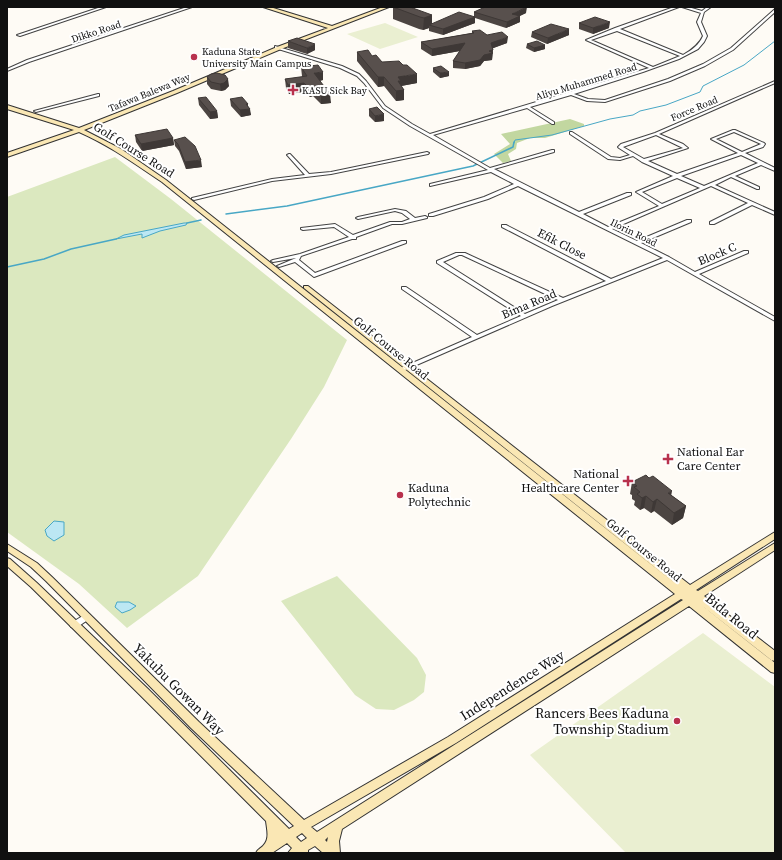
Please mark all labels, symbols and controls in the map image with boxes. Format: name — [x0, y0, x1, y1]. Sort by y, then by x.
street label: Dikko Road — [70, 17, 123, 46]
place label: Kaduna State University Main Campus — [202, 45, 311, 70]
marker: Kaduna State University Main Campus — [189, 52, 199, 62]
street label: Aliyu Muhammed Road — [534, 60, 639, 103]
street label: Tafawa Balewa Way — [106, 70, 193, 115]
marker: KASU Sick Bay — [287, 84, 299, 96]
place label: KASU Sick Bay — [302, 84, 368, 97]
street label: Force Road — [669, 93, 720, 124]
street label: Golf Course Road — [90, 119, 178, 181]
street label: Ilorin Road — [608, 216, 660, 249]
street label: Efik Close — [535, 225, 589, 263]
street label: Block C — [695, 239, 739, 269]
street label: Bima Road — [499, 285, 559, 323]
street label: Golf Course Road — [350, 313, 432, 383]
place label: National Ear Care Center — [677, 444, 744, 474]
marker: National Ear Care Center — [662, 453, 674, 465]
place label: National Healthcare Center — [521, 466, 619, 496]
marker: National Healthcare Center — [622, 475, 634, 487]
place label: Kaduna Polytechnic — [408, 480, 471, 510]
marker: Kaduna Polytechnic — [395, 490, 405, 500]
street label: Golf Course Road — [603, 515, 685, 585]
street label: Bida Road — [701, 588, 763, 644]
street label: Yakubu Gowan Way — [129, 639, 230, 740]
street label: Independence Way — [456, 644, 569, 725]
place label: Rancers Bees Kaduna Township Stadium — [535, 703, 670, 739]
marker: Rancers Bees Kaduna Township Stadium — [672, 716, 682, 726]

